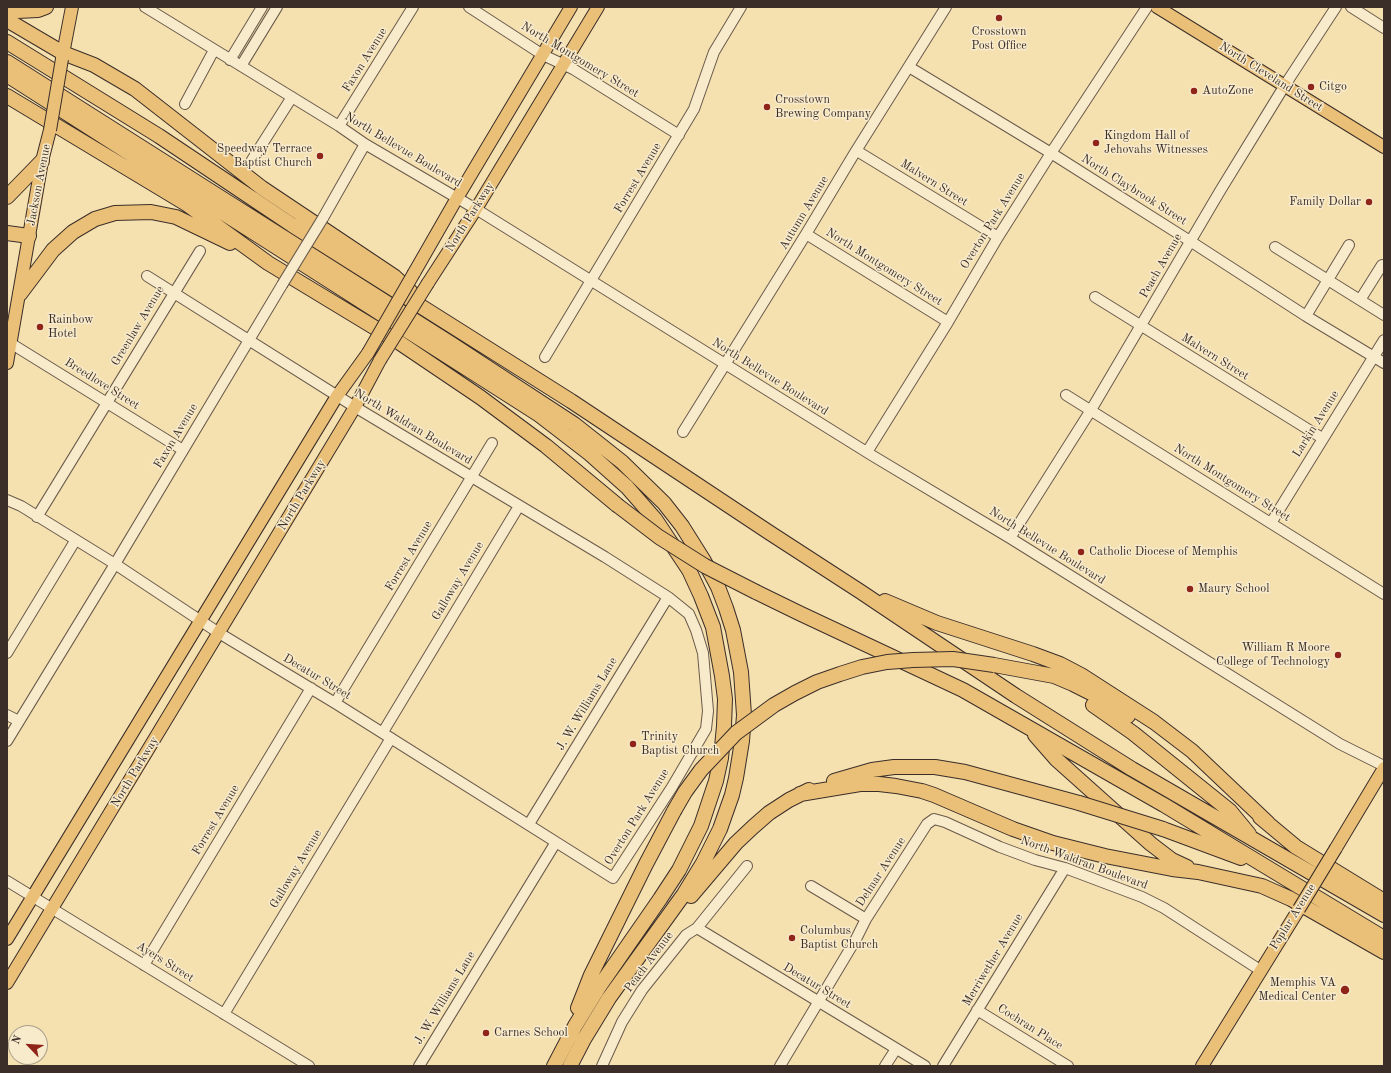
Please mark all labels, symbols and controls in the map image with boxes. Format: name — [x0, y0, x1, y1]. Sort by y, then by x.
marker: Crosstown Post Office — [994, 13, 1004, 23]
street label: North Montgomery Street — [519, 19, 641, 101]
street label: Faxon Avenue — [340, 25, 390, 95]
place label: Crosstown Post Office — [971, 25, 1027, 53]
street label: North Cleveland Street — [1217, 39, 1325, 115]
place label: Citgo — [1319, 80, 1347, 94]
marker: Citgo — [1306, 82, 1316, 92]
place label: AutoZone — [1202, 84, 1254, 98]
marker: AutoZone — [1189, 86, 1199, 96]
place label: Crosstown Brewing Company — [775, 93, 871, 121]
marker: Crosstown Brewing Company — [762, 102, 772, 112]
street label: North Bellevue Boulevard — [342, 109, 464, 191]
place label: Kingdom Hall of Jehovahs Witnesses — [1104, 129, 1208, 157]
marker: Kingdom Hall of Jehovahs Witnesses — [1091, 138, 1101, 148]
street label: Forrest Avenue — [611, 140, 665, 216]
place label: Speedway Terrace Baptist Church — [217, 142, 312, 170]
street label: Jackson Avenue — [24, 143, 54, 227]
marker: Speedway Terrace Baptist Church — [315, 151, 325, 161]
street label: North Claybrook Street — [1078, 152, 1190, 228]
street label: Malvern Street — [897, 156, 971, 210]
street label: Overton Park Avenue — [958, 170, 1028, 272]
street label: Autumn Avenue — [776, 173, 832, 253]
street label: North Parkway — [443, 179, 497, 255]
place label: Family Dollar — [1289, 195, 1361, 209]
marker: Family Dollar — [1364, 197, 1374, 207]
street label: North Montgomery Street — [823, 225, 945, 309]
street label: Peach Avenue — [1137, 231, 1185, 301]
street label: Greenlaw Avenue — [108, 283, 168, 369]
place label: Rainbow Hotel — [48, 313, 93, 341]
marker: Rainbow Hotel — [35, 322, 45, 332]
street label: Malvern Street — [1178, 330, 1252, 384]
street label: North Bellevue Boulevard — [709, 335, 831, 419]
street label: Breedlove Street — [62, 355, 142, 413]
street label: North Waldran Boulevard — [352, 386, 474, 468]
street label: Larkin Avenue — [1290, 388, 1342, 460]
street label: Faxon Avenue — [151, 401, 201, 471]
street label: North Montgomery Street — [1171, 441, 1293, 525]
street label: North Parkway — [275, 457, 329, 533]
street label: North Bellevue Boulevard — [986, 504, 1108, 588]
street label: Forrest Avenue — [382, 518, 436, 594]
street label: Galloway Avenue — [429, 539, 487, 623]
place label: Catholic Diocese of Memphis — [1089, 545, 1238, 559]
marker: Catholic Diocese of Memphis — [1076, 547, 1086, 557]
place label: Maury School — [1198, 582, 1269, 596]
marker: Maury School — [1185, 584, 1195, 594]
place label: William R Moore College of Technology — [1216, 641, 1330, 669]
marker: William R Moore College of Technology — [1333, 650, 1343, 660]
street label: Decatur Street — [280, 651, 354, 703]
street label: J. W. Williams Lane — [553, 655, 621, 753]
place label: Trinity Baptist Church — [641, 730, 719, 758]
street label: North Parkway — [108, 734, 162, 810]
marker: Trinity Baptist Church — [628, 739, 638, 749]
street label: Overton Park Avenue — [602, 766, 672, 868]
street label: Forrest Avenue — [189, 782, 243, 858]
street label: Galloway Avenue — [267, 827, 325, 911]
street label: North Waldran Boulevard — [1018, 833, 1150, 893]
street label: Delmar Avenue — [853, 835, 909, 909]
street label: Poplar Avenue — [1267, 881, 1319, 953]
street label: Merriwether Avenue — [960, 911, 1026, 1009]
place label: Columbus Baptist Church — [800, 924, 878, 952]
street label: Peach Avenue — [622, 929, 676, 995]
marker: Columbus Baptist Church — [787, 933, 797, 943]
street label: Ayers Street — [134, 939, 196, 985]
street label: J. W. Williams Lane — [411, 949, 479, 1047]
street label: Decatur Street — [780, 960, 854, 1012]
place label: Memphis VA Medical Center — [1258, 976, 1336, 1004]
marker: Memphis VA Medical Center — [1339, 984, 1351, 996]
street label: Cochran Place — [995, 1001, 1065, 1053]
north arrow — [8, 1025, 48, 1065]
place label: Carnes School — [494, 1026, 568, 1040]
marker: Carnes School — [481, 1028, 491, 1038]
text: N — [11, 1034, 24, 1046]

